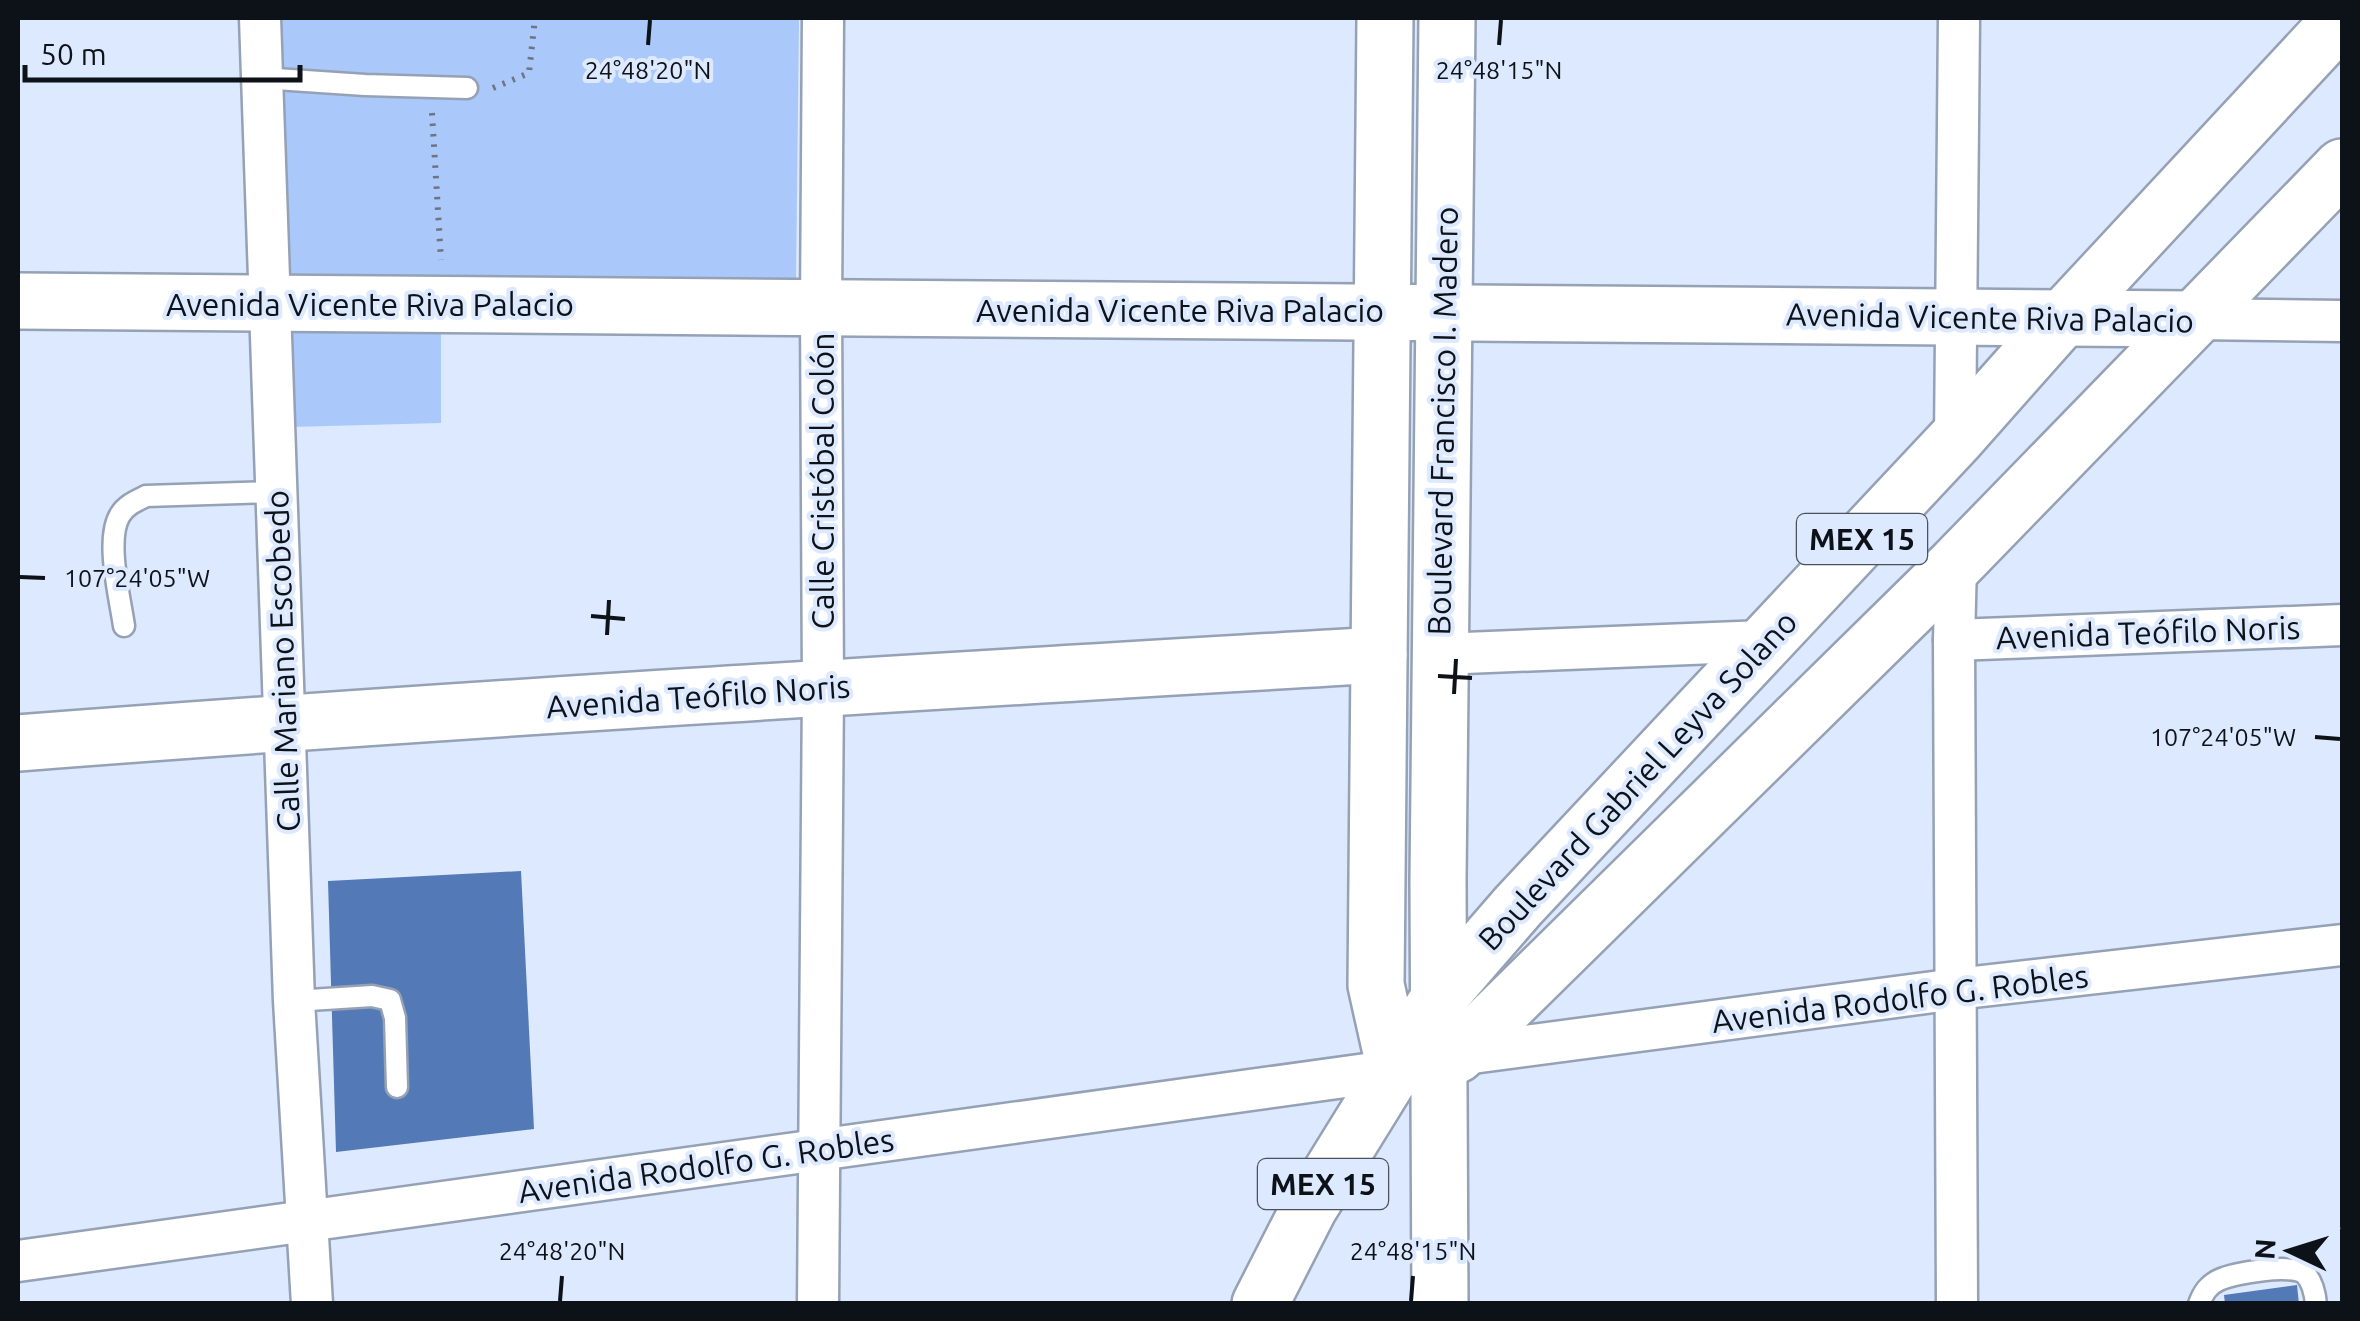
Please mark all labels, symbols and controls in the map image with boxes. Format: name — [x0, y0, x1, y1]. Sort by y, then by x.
scale bar — [25, 20, 300, 82]
text: 50 m — [40, 37, 107, 71]
text: 24°48'20"N — [585, 56, 711, 84]
text: 24°48'15"N — [1436, 56, 1562, 84]
street label: Boulevard Francisco I. Madero — [1420, 206, 1464, 636]
street label: Avenida Vicente Riva Palacio — [166, 286, 574, 322]
street label: Avenida Vicente Riva Palacio — [976, 292, 1384, 328]
street label: Avenida Vicente Riva Palacio — [1786, 295, 2194, 339]
street label: Calle Cristóbal Colón — [804, 332, 840, 630]
street label: Calle Mariano Escobedo — [258, 489, 306, 833]
road number: MEX 15 — [1797, 514, 1927, 564]
text: 107°24'05"W — [64, 564, 210, 592]
street label: Boulevard Gabriel Leyva Solano — [1470, 603, 1804, 957]
street label: Avenida Teófilo Noris — [1995, 609, 2301, 655]
street label: Avenida Teófilo Noris — [545, 667, 851, 725]
text: 107°24'05"W — [2150, 723, 2296, 751]
street label: Avenida Rodolfo G. Robles — [1710, 957, 2090, 1039]
street label: Avenida Rodolfo G. Robles — [516, 1121, 896, 1209]
road number: MEX 15 — [1258, 1159, 1388, 1209]
north arrow — [2240, 1201, 2340, 1301]
text: 24°48'20"N — [499, 1237, 625, 1265]
text: 24°48'15"N — [1350, 1237, 1476, 1265]
text: N — [2248, 1238, 2281, 1261]

